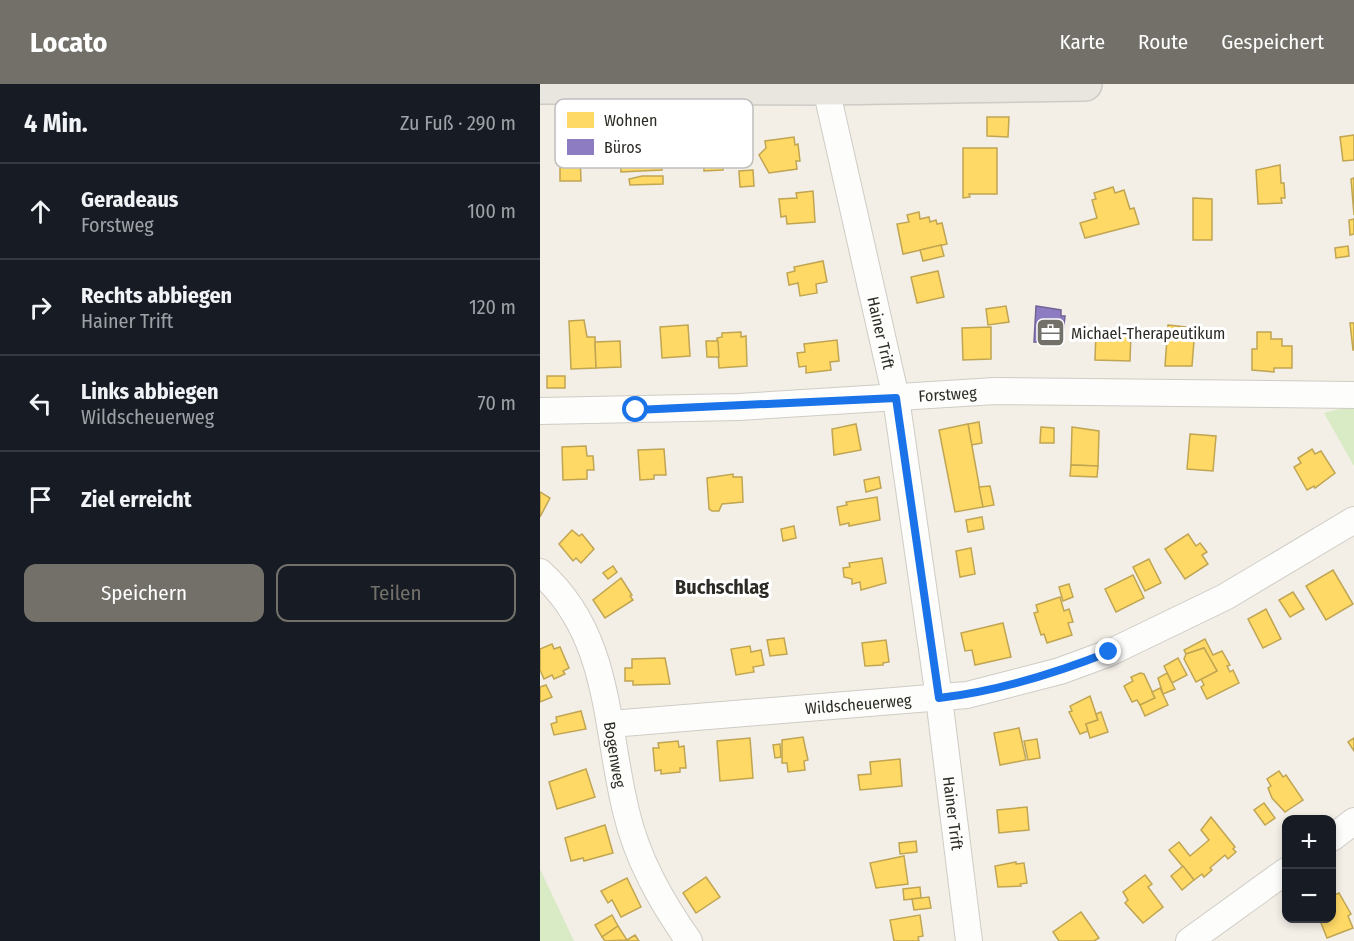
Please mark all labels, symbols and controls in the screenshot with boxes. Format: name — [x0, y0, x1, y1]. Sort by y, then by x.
text: Locato — [30, 26, 108, 59]
text: Karte — [1060, 29, 1105, 55]
text: Route — [1138, 29, 1188, 55]
text: Gespeichert — [1221, 29, 1324, 55]
legend — [555, 99, 753, 168]
text: 4 Min. — [24, 108, 88, 139]
text: Zu Fuß · 290 m — [400, 111, 516, 135]
text: Wohnen — [604, 111, 657, 130]
text: Büros — [604, 138, 642, 157]
text: Geradeaus — [81, 186, 178, 213]
icon: ahead — [24, 195, 57, 228]
text: 100 m — [467, 199, 516, 223]
text: Forstweg — [81, 213, 154, 237]
text: Rechts abbiegen — [81, 282, 232, 309]
icon: right — [24, 291, 57, 324]
text: 120 m — [469, 295, 516, 319]
street label: Hainer Trift — [864, 295, 899, 372]
text: Hainer Trift — [81, 309, 173, 333]
office icon: Michael-Therapeutikum — [1034, 317, 1066, 349]
place label: Michael-Therapeutikum — [1071, 324, 1225, 343]
text: Links abbiegen — [81, 378, 219, 405]
street label: Forstweg — [918, 383, 978, 405]
icon: left — [24, 387, 57, 420]
text: 70 m — [478, 391, 516, 415]
route start — [622, 396, 648, 422]
text: Wildscheuerweg — [81, 405, 214, 429]
icon: arrive — [24, 483, 57, 516]
text: Ziel erreicht — [81, 486, 192, 513]
button: Speichern — [24, 564, 264, 622]
button: Teilen — [276, 564, 516, 622]
district label: Buchschlag — [675, 575, 769, 599]
route end — [1095, 638, 1121, 664]
street label: Wildscheuerweg — [804, 690, 913, 718]
street label: Bogenweg — [600, 720, 630, 790]
street label: Hainer Trift — [939, 775, 967, 852]
map controls — [1282, 815, 1336, 923]
button: + — [1282, 815, 1336, 869]
button: − — [1282, 869, 1336, 923]

